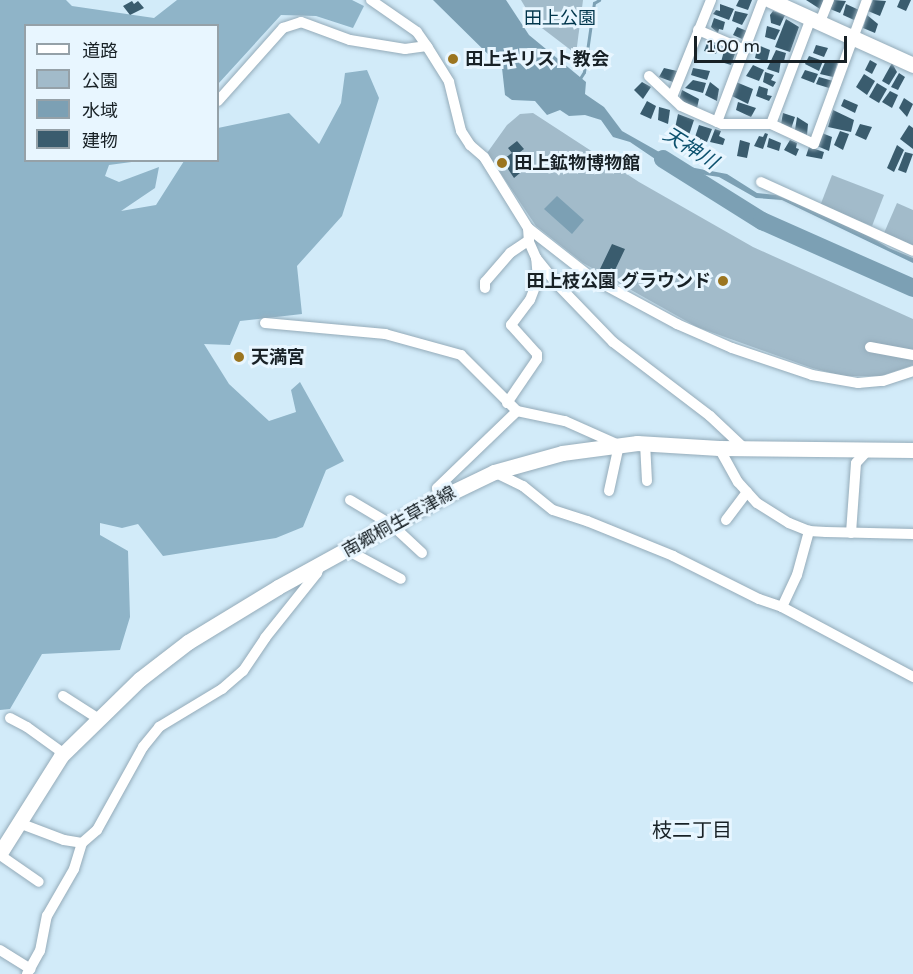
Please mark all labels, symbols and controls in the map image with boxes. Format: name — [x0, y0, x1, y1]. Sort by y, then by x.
park label: 田上公園 — [524, 7, 596, 29]
legend — [24, 24, 219, 162]
scale bar — [697, 24, 850, 62]
text: 100 m — [705, 35, 760, 57]
text: 道路 — [82, 40, 118, 62]
place label: 田上キリスト教会 — [465, 48, 609, 70]
marker: 田上キリスト教会 — [446, 52, 460, 66]
text: 公園 — [82, 70, 118, 92]
text: 水域 — [82, 100, 118, 122]
water label: 天神川 — [658, 123, 722, 175]
text: 建物 — [82, 130, 118, 152]
place label: 田上鉱物博物館 — [514, 152, 640, 174]
marker: 田上鉱物博物館 — [495, 156, 509, 170]
place label: 田上枝公園 グラウンド — [526, 270, 711, 292]
marker: 田上枝公園 グラウンド — [716, 274, 730, 288]
place label: 天満宮 — [251, 346, 305, 368]
marker: 天満宮 — [232, 350, 246, 364]
street label: 南郷桐生草津線 — [339, 482, 459, 562]
district label: 枝二丁目 — [652, 819, 732, 843]

